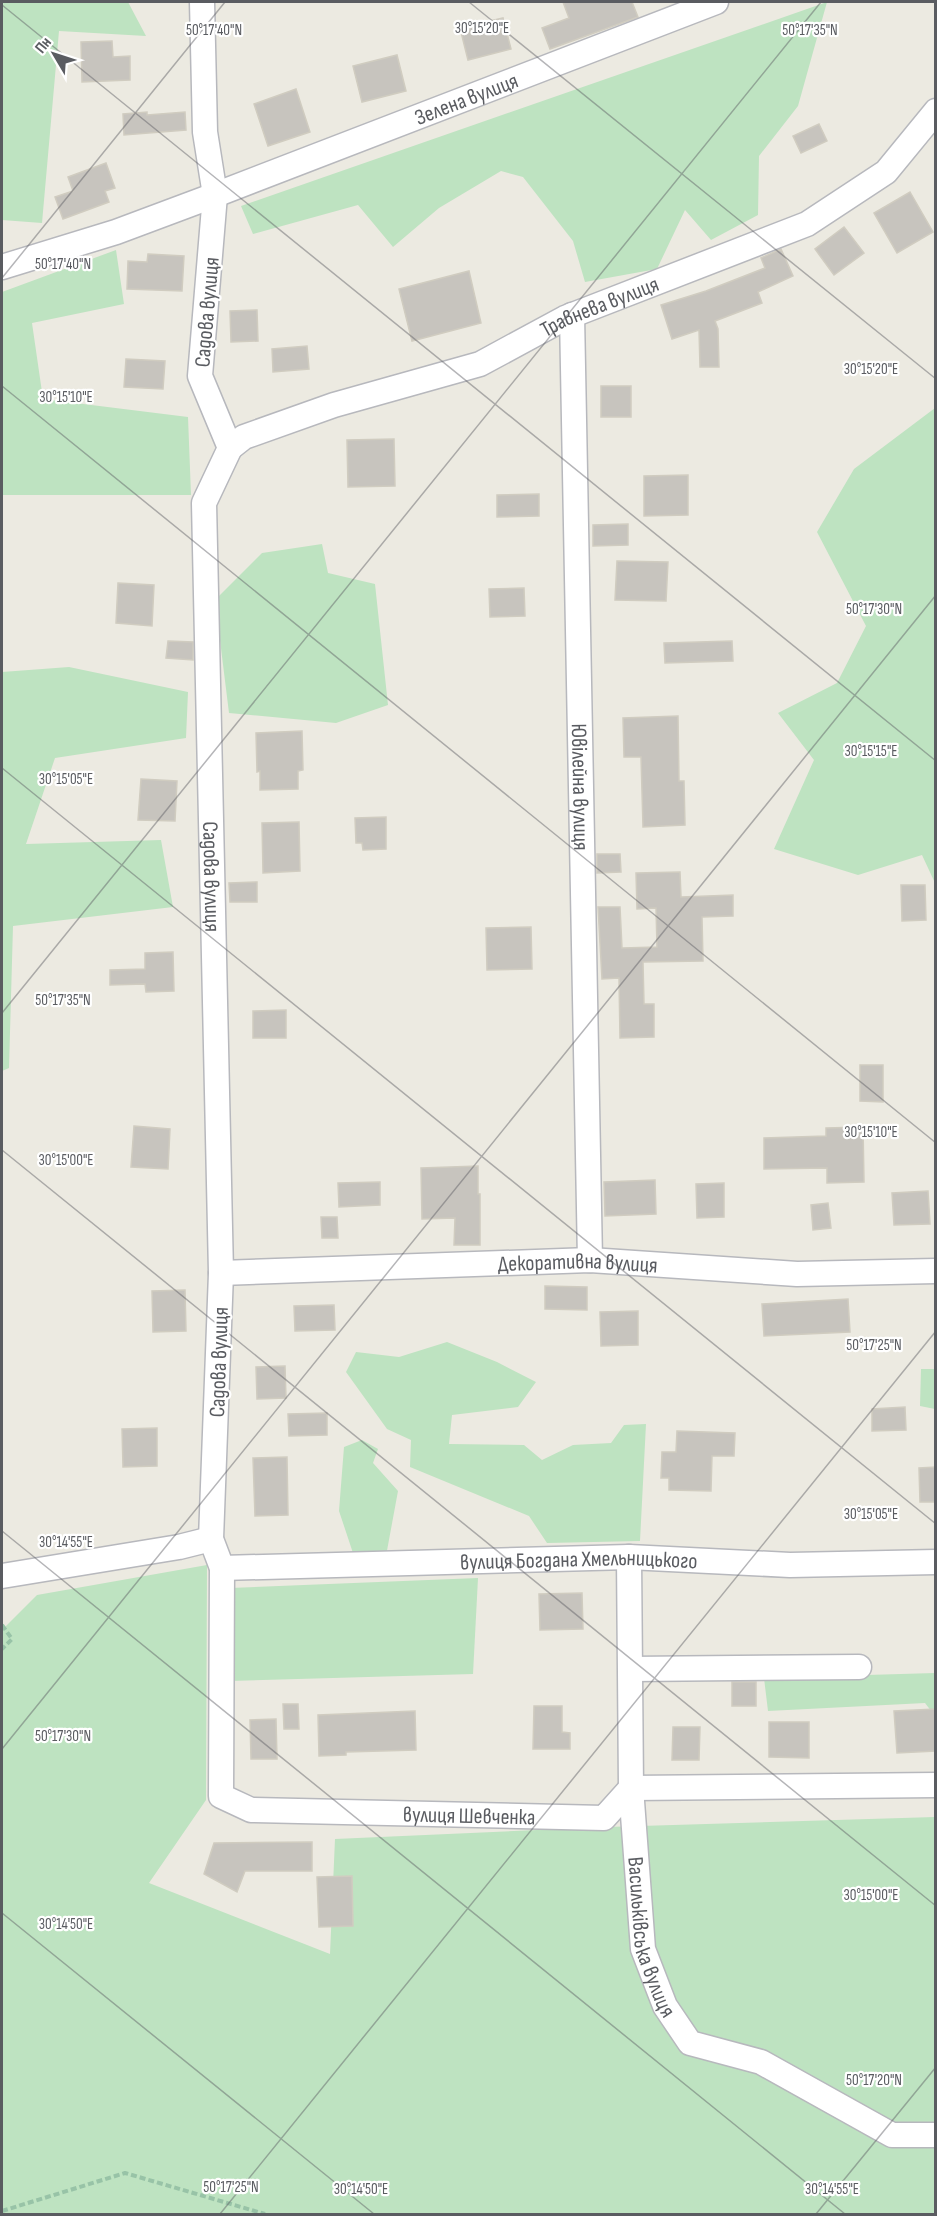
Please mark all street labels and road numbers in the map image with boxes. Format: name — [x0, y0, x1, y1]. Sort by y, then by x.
street label: Зелена вулиця — [411, 68, 522, 132]
street label: Садова вулиця — [189, 256, 226, 368]
street label: Травнева вулиця — [536, 271, 663, 344]
street label: Ювілейна вулиця — [565, 723, 594, 851]
street label: Садова вулиця — [196, 821, 225, 932]
street label: Декоративна вулиця — [497, 1248, 659, 1280]
street label: Садова вулиця — [204, 1306, 235, 1418]
street label: вулиця Богдана Хмельницького — [460, 1545, 698, 1577]
street label: вулиця Шевченка — [403, 1801, 536, 1831]
street label: Васильківська вулиця — [621, 1856, 681, 2023]

